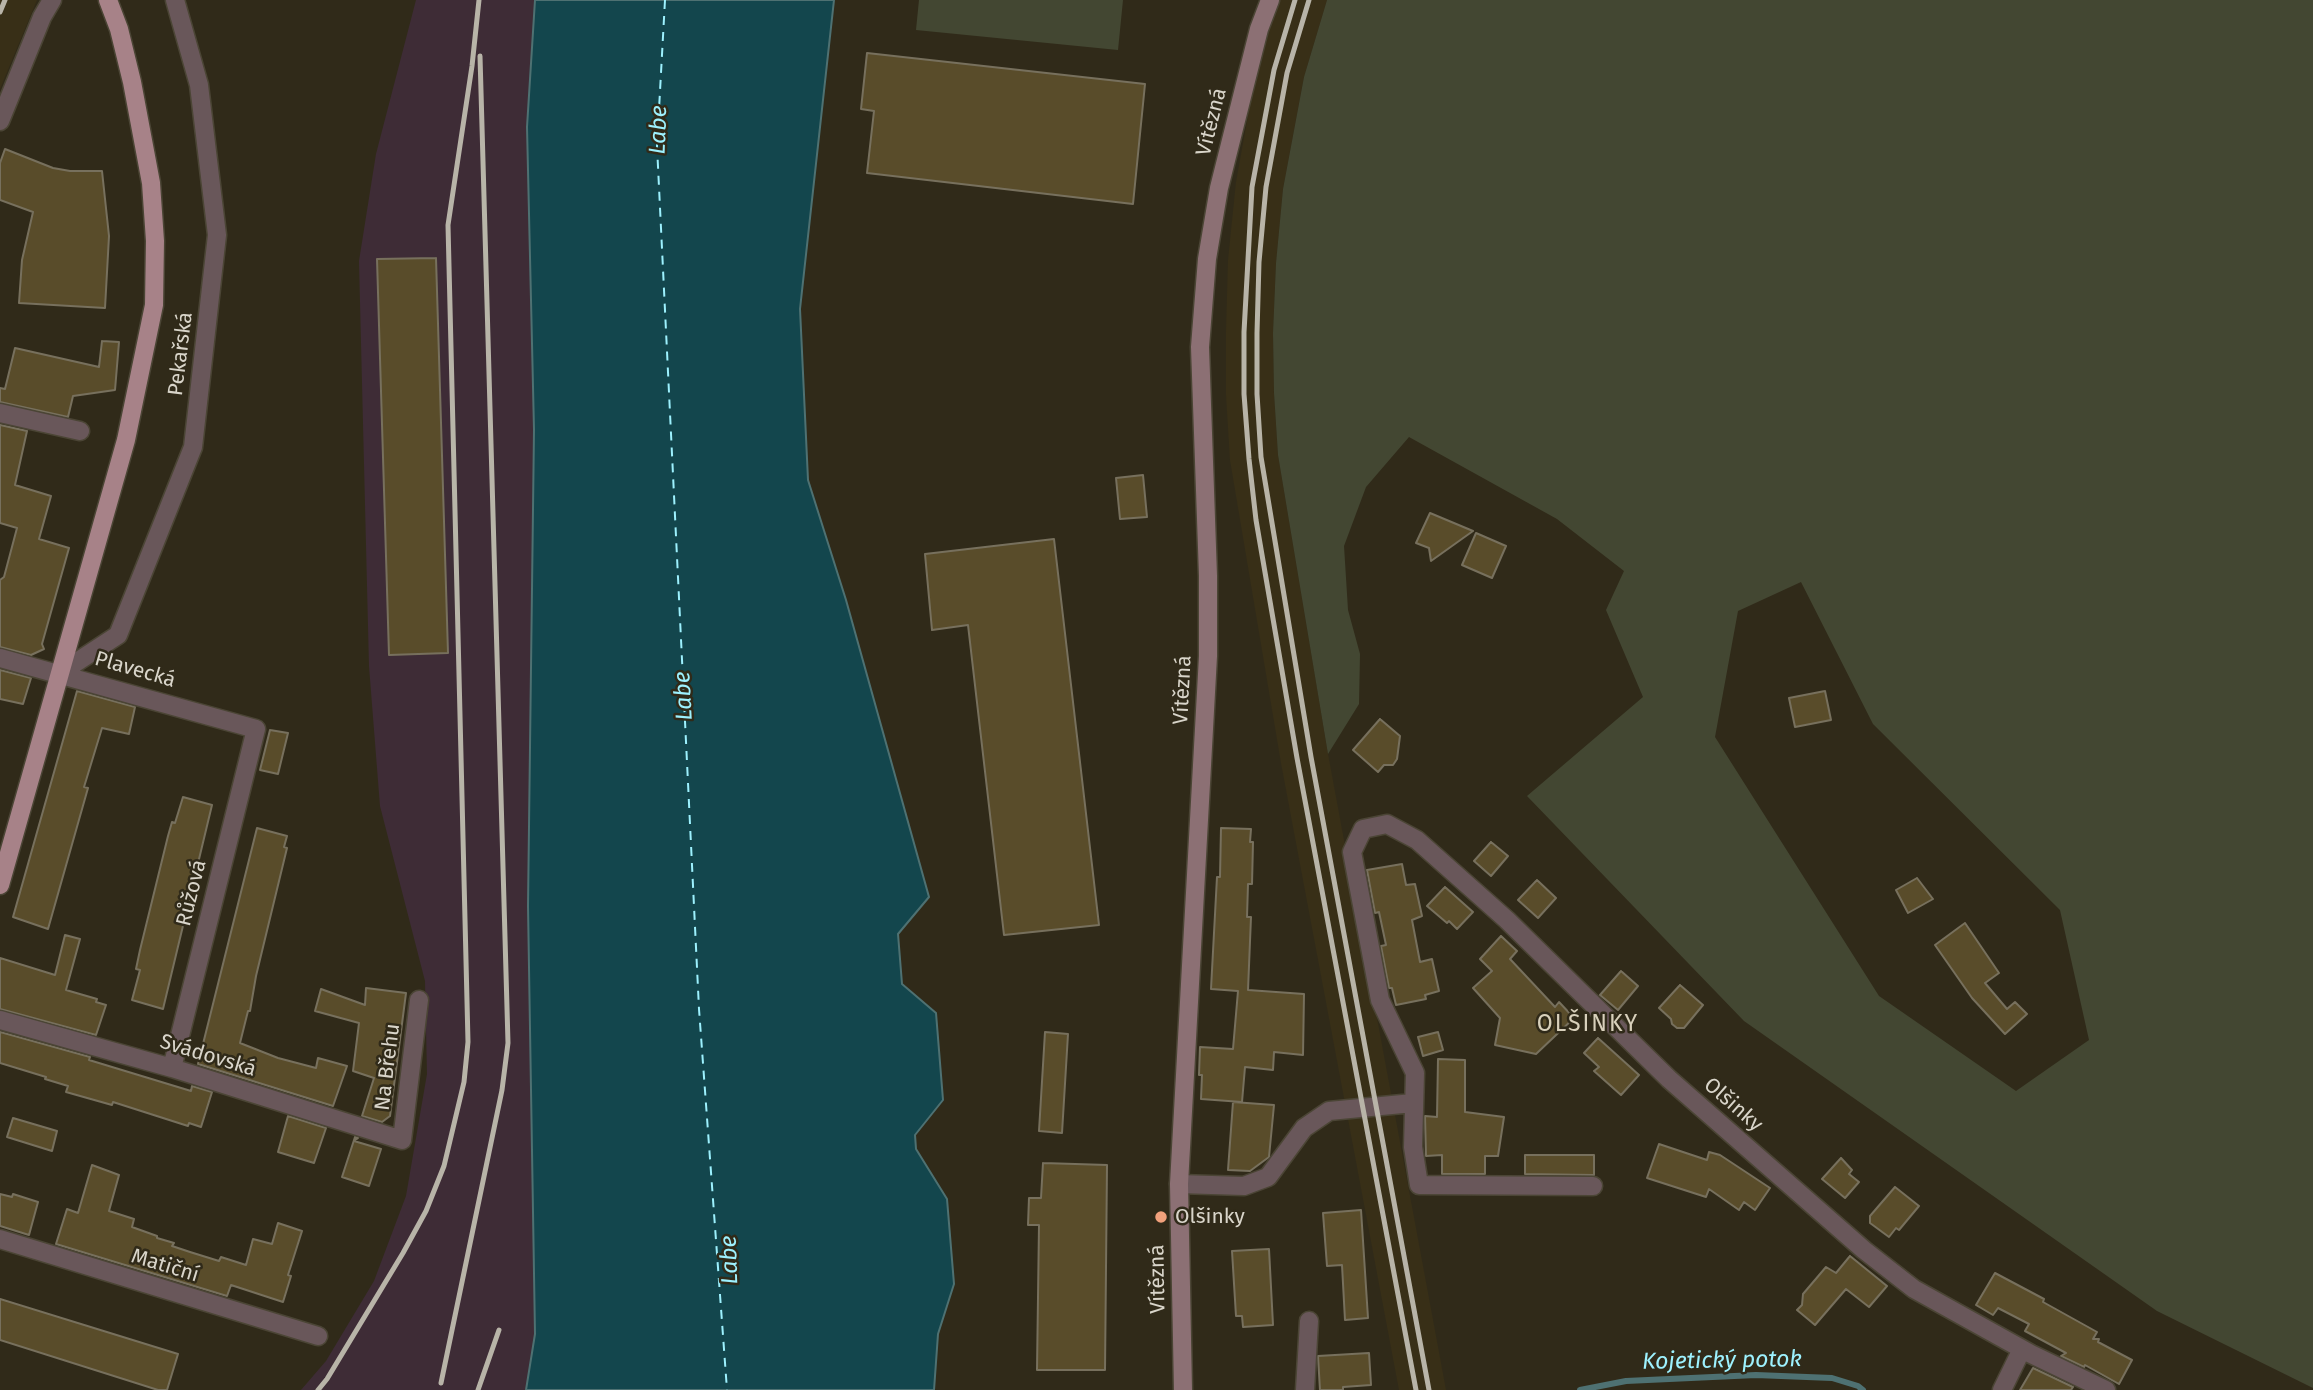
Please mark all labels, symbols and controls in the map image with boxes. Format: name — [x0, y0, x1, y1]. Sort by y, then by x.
street label: Vítězná — [1191, 85, 1233, 159]
water label: Labe — [644, 105, 674, 155]
street label: Pekařská — [163, 311, 199, 397]
street label: Plavecká — [92, 646, 178, 694]
street label: Vítězná — [1169, 655, 1197, 725]
water label: Labe — [669, 671, 699, 721]
street label: Růžová — [172, 857, 212, 929]
district label: OLŠINKY — [1538, 1011, 1638, 1039]
street label: Na Břehu — [370, 1022, 406, 1112]
street label: Svádovská — [157, 1029, 259, 1083]
street label: Olšinky — [1698, 1073, 1768, 1137]
place label: Olšinky — [1175, 1204, 1245, 1230]
marker: Olšinky — [1153, 1209, 1169, 1225]
water label: Labe — [715, 1235, 745, 1285]
street label: Matiční — [128, 1244, 202, 1288]
street label: Vítězná — [1145, 1244, 1171, 1314]
water label: Kojetický potok — [1642, 1346, 1802, 1376]

